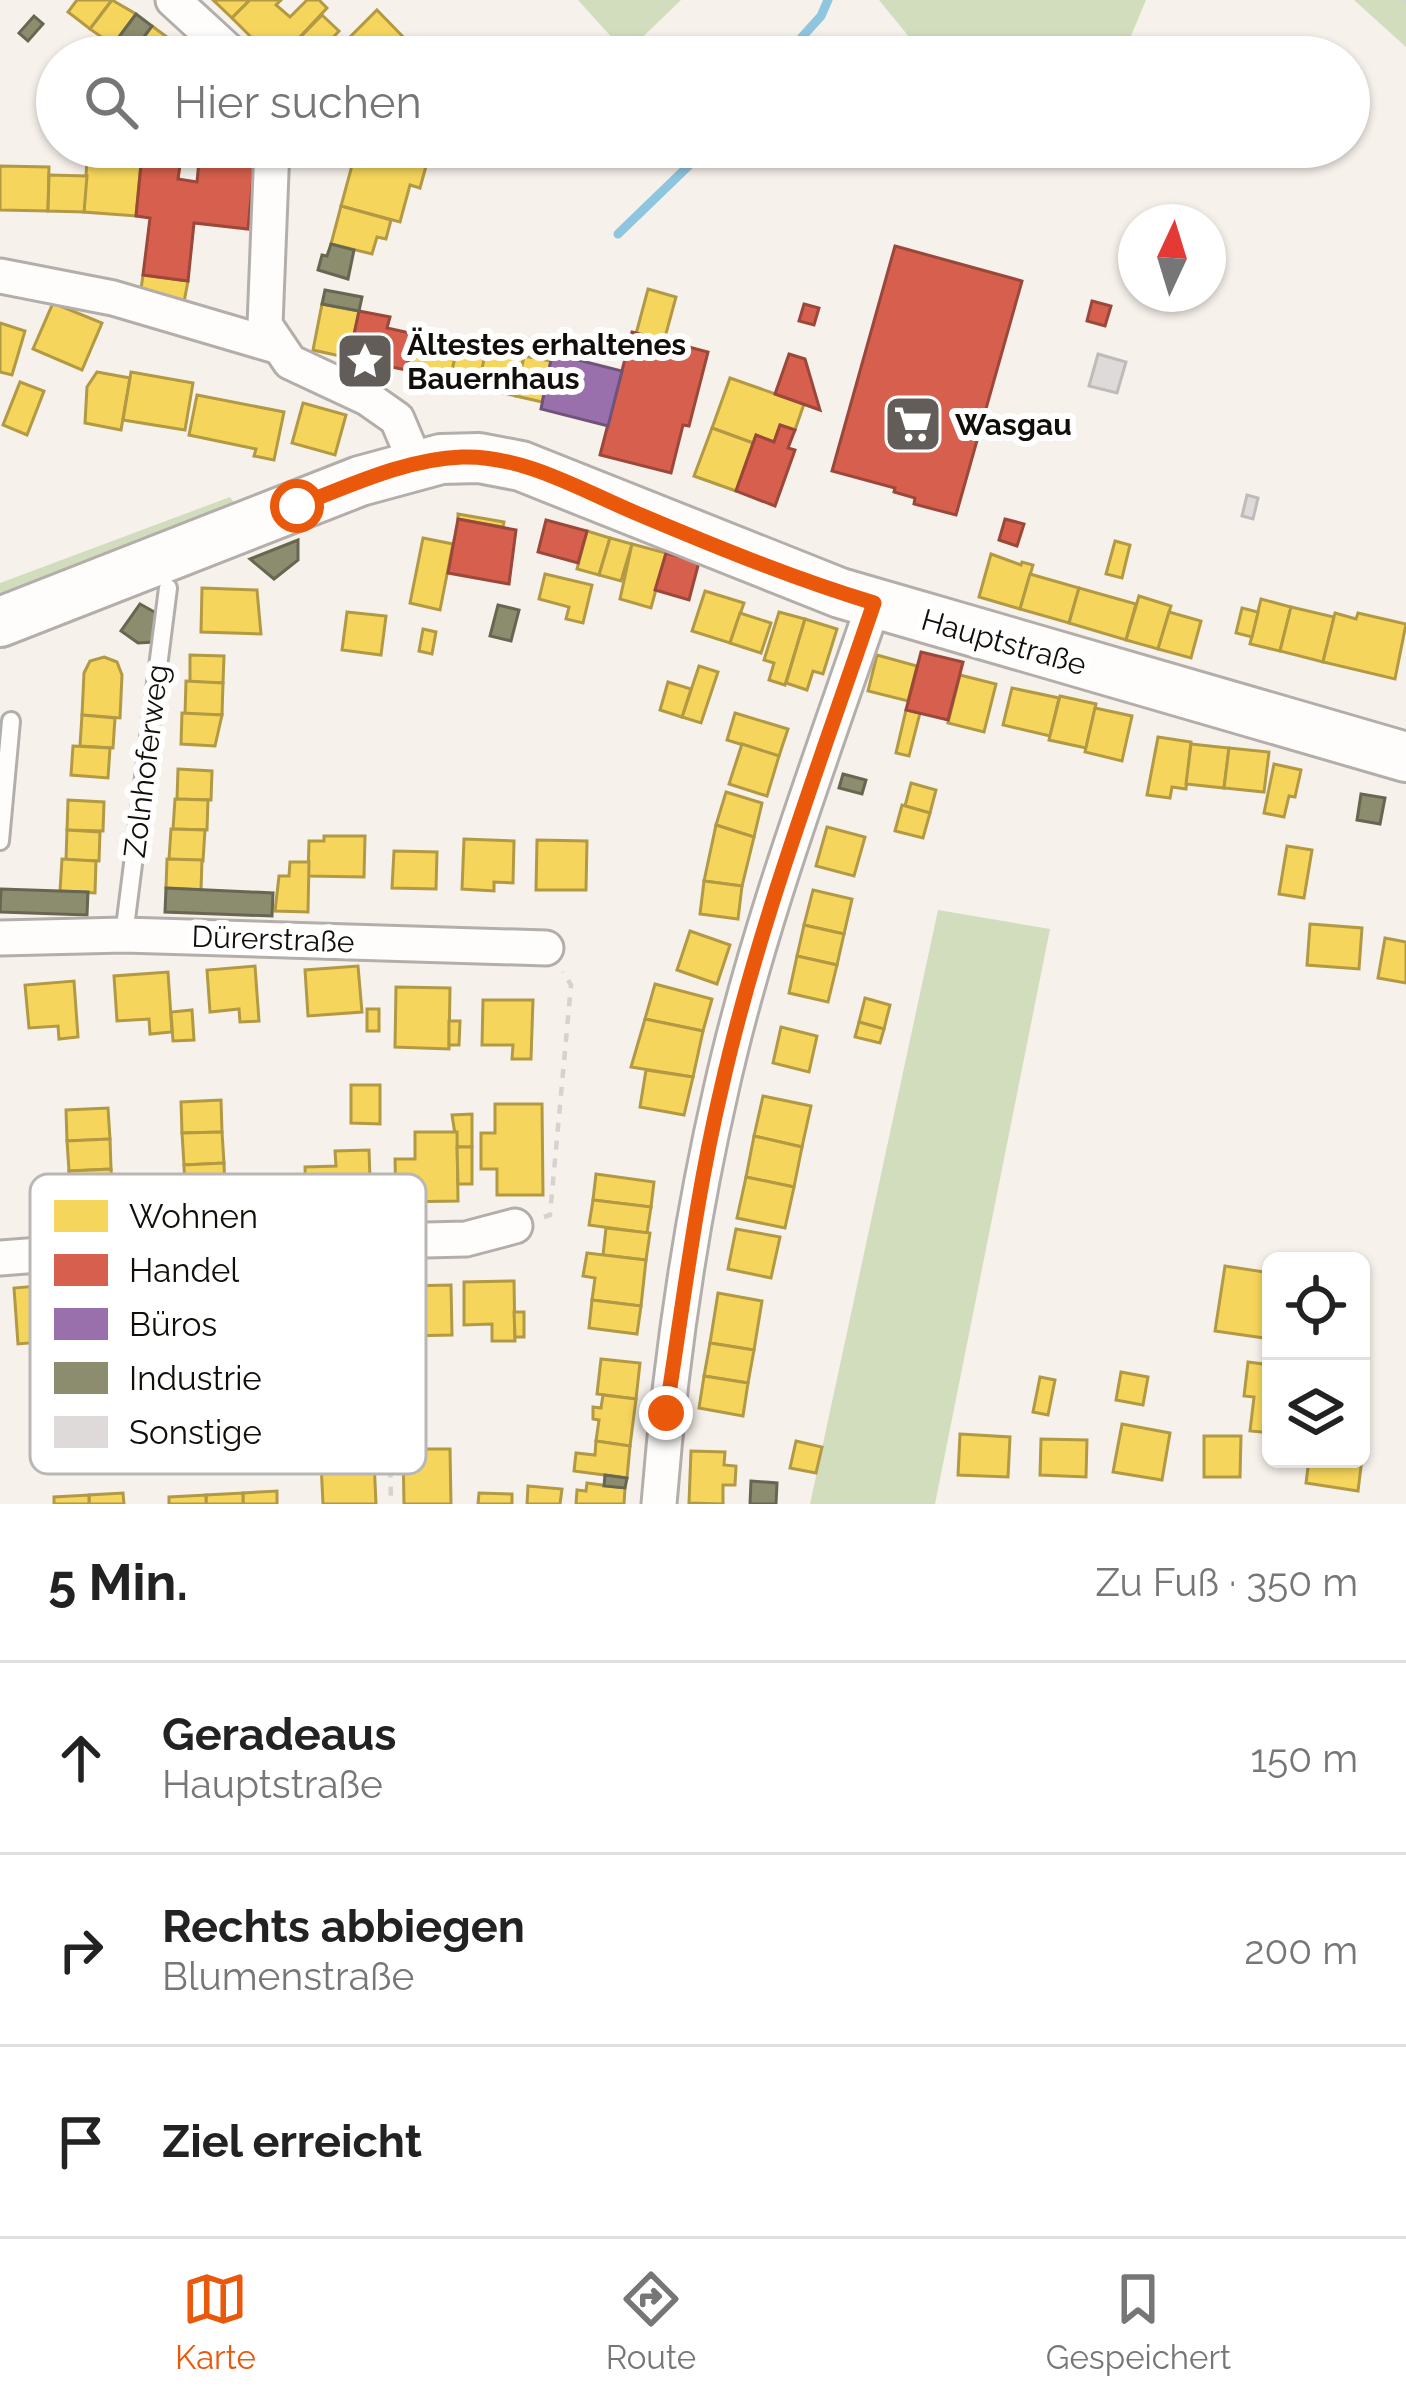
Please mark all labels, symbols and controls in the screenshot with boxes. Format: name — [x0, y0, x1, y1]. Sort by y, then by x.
search box — [36, 36, 1370, 168]
icon: search — [78, 69, 144, 135]
text: Hier suchen — [174, 76, 422, 129]
north arrow — [1118, 204, 1226, 312]
place label: Ältestes erhaltenes Bauernhaus — [407, 327, 686, 396]
place icon: Ältestes erhaltenes Bauernhaus — [334, 330, 396, 392]
supermarket icon: Wasgau — [882, 393, 944, 455]
place label: Wasgau — [955, 407, 1072, 442]
route start — [270, 479, 324, 533]
street label: Hauptstraße — [917, 602, 1091, 682]
street label: Zolnhoferweg — [117, 662, 175, 860]
street label: Dürerstraße — [191, 919, 355, 959]
legend — [30, 1174, 426, 1474]
text: Wohnen — [129, 1197, 258, 1236]
text: Handel — [129, 1251, 240, 1290]
map controls — [1262, 1252, 1370, 1468]
button: locate — [1262, 1252, 1370, 1360]
text: Büros — [129, 1305, 217, 1344]
text: Industrie — [129, 1359, 262, 1398]
button: layers — [1262, 1360, 1370, 1468]
route end — [639, 1386, 693, 1440]
text: Sonstige — [129, 1413, 262, 1452]
text: 5 Min. — [48, 1552, 188, 1612]
text: Zu Fuß · 350 m — [1096, 1559, 1358, 1605]
text: Geradeaus — [162, 1708, 397, 1761]
icon: ahead — [48, 1725, 114, 1791]
text: 150 m — [1250, 1735, 1358, 1781]
text: Hauptstraße — [162, 1761, 383, 1807]
text: Rechts abbiegen — [162, 1900, 525, 1953]
icon: right — [48, 1917, 114, 1983]
text: 200 m — [1244, 1927, 1358, 1973]
text: Blumenstraße — [162, 1953, 414, 1999]
icon: arrive — [48, 2109, 114, 2175]
text: Ziel erreicht — [162, 2115, 422, 2168]
tab: Karte — [175, 2266, 256, 2377]
tab: Route — [606, 2266, 696, 2377]
tab: Gespeichert — [1046, 2266, 1231, 2377]

